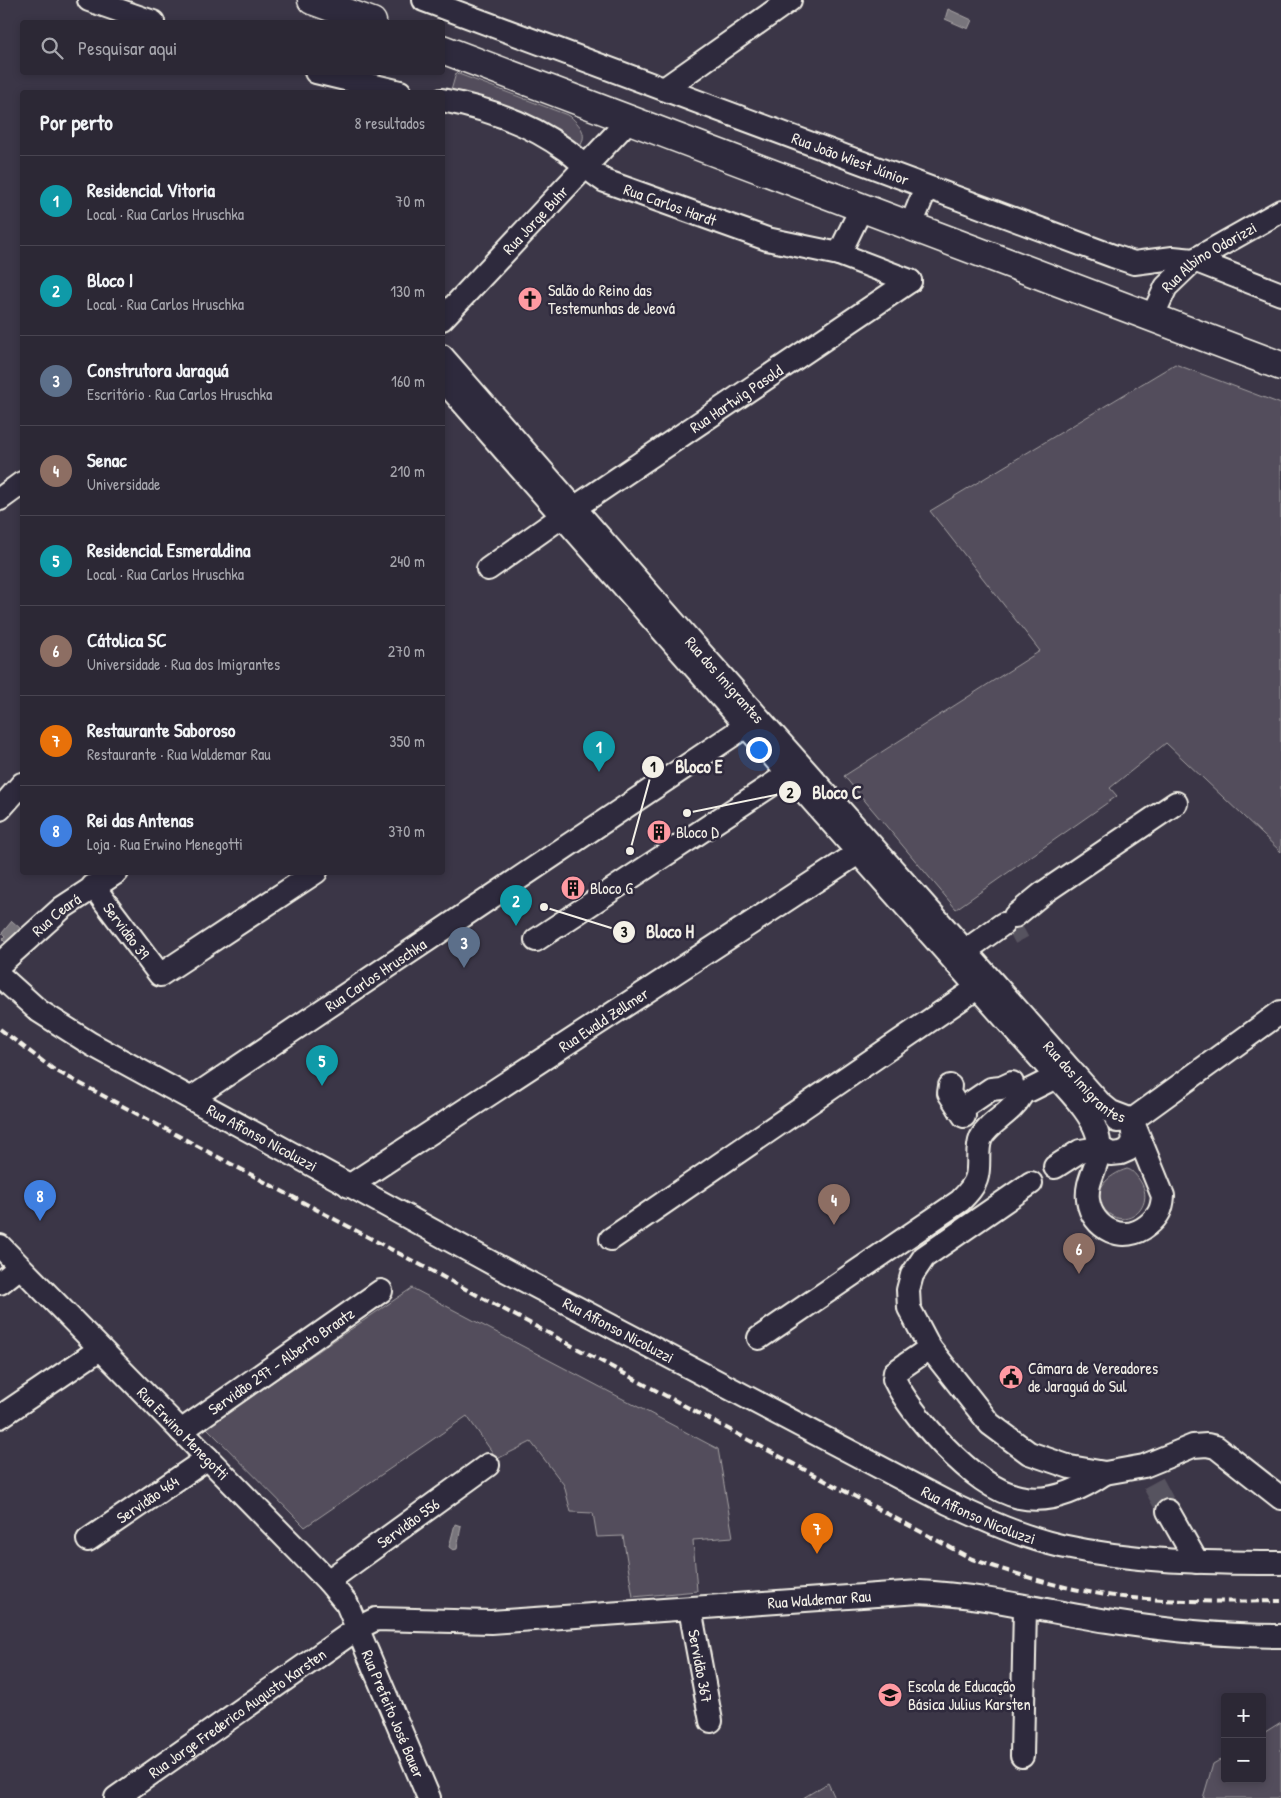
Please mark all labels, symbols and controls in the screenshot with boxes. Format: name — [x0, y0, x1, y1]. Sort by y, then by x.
search box — [20, 20, 445, 75]
icon: search — [38, 34, 66, 62]
text: Pesquisar aqui — [78, 35, 177, 61]
text: Por perto — [40, 108, 113, 137]
text: 8 resultados — [354, 112, 425, 134]
street label: Rua João Wiest Júnior — [789, 127, 912, 190]
text: Residencial Vitoria — [87, 177, 215, 203]
street label: Rua Carlos Hardt — [621, 178, 720, 231]
street label: Rua Jorge Buhr — [497, 181, 573, 259]
text: 1 — [53, 190, 59, 212]
text: 70 m — [395, 190, 425, 212]
text: Local · Rua Carlos Hruschka — [87, 203, 244, 225]
street label: Rua Albino Odorizzi — [1156, 216, 1260, 297]
text: Bloco I — [87, 267, 133, 293]
place label: Salão do Reino das Testemunhas de Jeová — [548, 279, 675, 319]
text: 2 — [52, 280, 60, 302]
text: 130 m — [390, 280, 425, 302]
church icon: Salão do Reino das Testemunhas de Jeová — [517, 286, 543, 312]
text: Local · Rua Carlos Hruschka — [87, 293, 244, 315]
text: Construtora Jaraguá — [87, 357, 229, 383]
street label: Rua Hartwig Pasold — [685, 359, 787, 438]
text: 3 — [52, 370, 60, 392]
text: 160 m — [391, 370, 425, 392]
text: Escritório · Rua Carlos Hruschka — [87, 383, 272, 405]
text: Senac — [87, 447, 127, 473]
text: 4 — [53, 460, 59, 482]
text: 210 m — [390, 460, 425, 482]
text: Universidade — [87, 473, 160, 495]
text: Residencial Esmeraldina — [87, 537, 251, 563]
text: 5 — [53, 550, 59, 572]
text: 240 m — [390, 550, 425, 572]
text: Local · Rua Carlos Hruschka — [87, 563, 244, 585]
text: Cátolica SC — [87, 627, 167, 653]
street label: Rua dos Imigrantes — [681, 632, 769, 728]
text: 6 — [53, 640, 59, 662]
text: 270 m — [388, 640, 425, 662]
text: Universidade · Rua dos Imigrantes — [87, 653, 280, 675]
text: Restaurante Saboroso — [87, 717, 236, 743]
text: 7 — [52, 730, 60, 752]
text: 350 m — [389, 730, 425, 752]
pin: 1 — [583, 731, 615, 772]
your location — [746, 737, 772, 763]
text: Restaurante · Rua Waldemar Rau — [87, 743, 271, 765]
callout: Bloco E — [640, 751, 733, 784]
text: Bloco E — [675, 754, 724, 779]
text: 1 — [650, 756, 656, 777]
callout: Bloco C — [777, 776, 872, 809]
text: Bloco C — [812, 780, 862, 805]
text: 2 — [786, 782, 794, 803]
text: Rei das Antenas — [87, 807, 194, 833]
building icon: Bloco D — [646, 819, 672, 845]
text: 8 — [53, 820, 59, 842]
text: 370 m — [388, 820, 425, 842]
place label: Bloco D — [676, 821, 719, 843]
text: Loja · Rua Erwino Menegotti — [87, 833, 243, 855]
building icon: Bloco G — [560, 875, 586, 901]
place label: Bloco G — [590, 877, 633, 899]
pin: 2 — [500, 885, 532, 926]
street label: Rua Ceará — [27, 888, 85, 941]
street label: Servidão 39 — [98, 898, 155, 964]
callout: Bloco H — [611, 915, 704, 948]
text: Bloco H — [646, 919, 695, 944]
text: 3 — [621, 921, 628, 942]
pin: 3 — [448, 927, 480, 968]
street label: Rua Carlos Hruschka — [321, 933, 430, 1017]
street label: Rua Ewald Zellmer — [554, 982, 653, 1057]
street label: Rua dos Imigrantes — [1039, 1036, 1129, 1128]
pin: 5 — [306, 1045, 338, 1086]
street label: Rua Affonso Nicoluzzi — [203, 1098, 321, 1177]
pin: 8 — [24, 1180, 56, 1221]
pin: 4 — [818, 1184, 850, 1225]
pin: 6 — [1063, 1233, 1095, 1274]
street label: Rua Affonso Nicoluzzi — [559, 1292, 678, 1368]
street label: Servidão 297 - Alberto Braatz — [203, 1302, 359, 1420]
place label: Câmara de Vereadores de Jaraguá do Sul — [1028, 1357, 1158, 1397]
public building icon: Câmara de Vereadores de Jaraguá do Sul — [998, 1364, 1024, 1390]
street label: Rua Erwino Menegotti — [132, 1382, 234, 1485]
street label: Servidão 464 — [112, 1470, 183, 1528]
street label: Rua Affonso Nicoluzzi — [918, 1480, 1038, 1549]
street label: Servidão 556 — [372, 1493, 444, 1553]
pin: 7 — [801, 1513, 833, 1554]
street label: Rua Waldemar Rau — [767, 1584, 872, 1614]
street label: Servidão 367 — [683, 1628, 718, 1705]
street label: Rua Jorge Frederico Augusto Karsten — [144, 1643, 330, 1783]
street label: Rua Prefeito José Bauer — [357, 1646, 430, 1781]
place label: Escola de Educação Básica Julius Karsten — [908, 1675, 1031, 1715]
school or university icon: Escola de Educação Básica Julius Karsten — [877, 1682, 903, 1708]
map controls — [1221, 1693, 1266, 1783]
button: + — [1221, 1693, 1266, 1738]
button: − — [1221, 1738, 1266, 1783]

